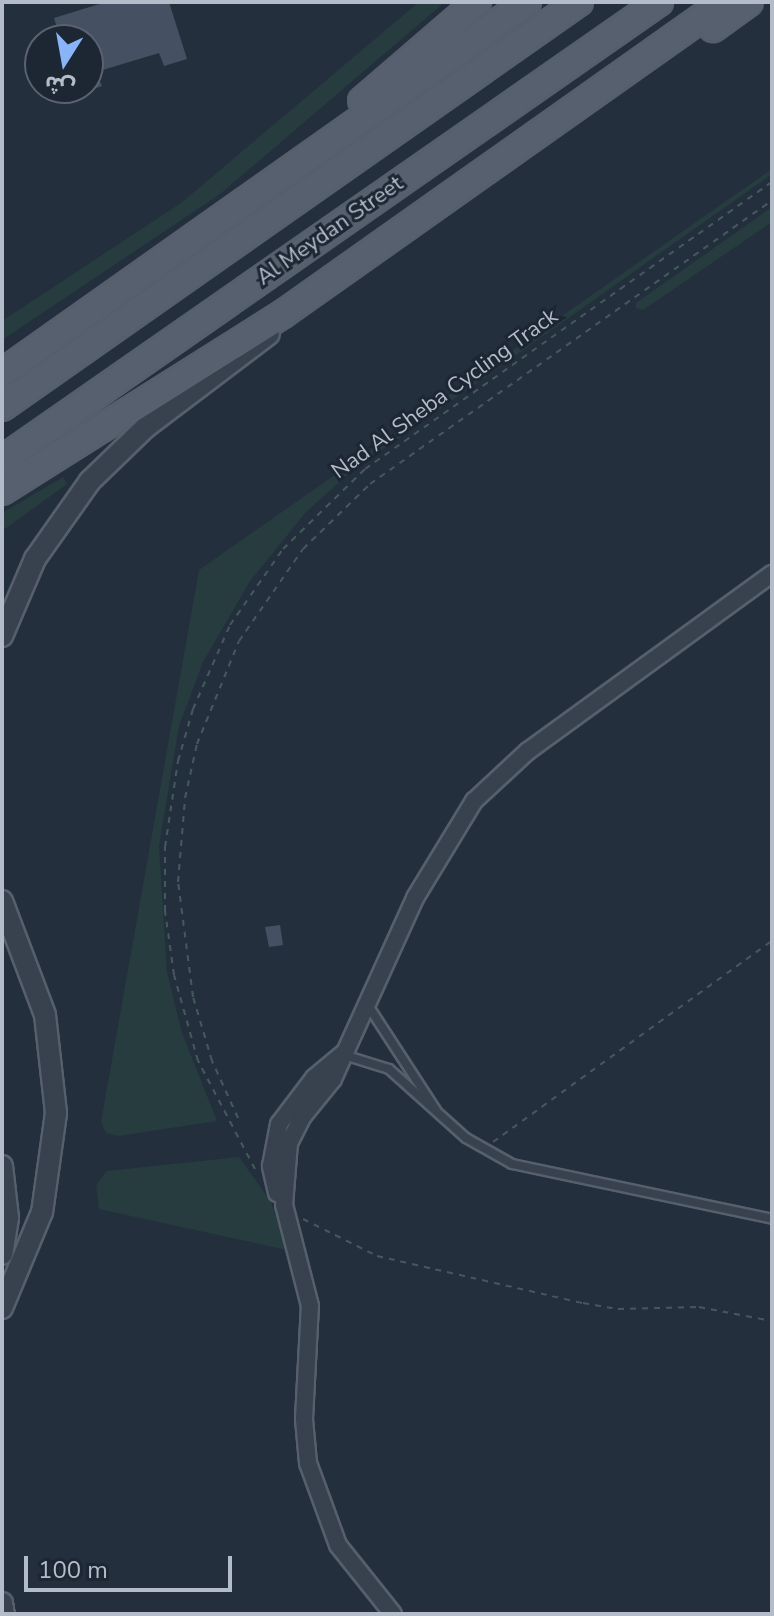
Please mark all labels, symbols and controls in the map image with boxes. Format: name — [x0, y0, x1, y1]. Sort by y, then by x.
north arrow — [24, 24, 104, 104]
text: ش — [42, 68, 77, 103]
street label: Al Meydan Street — [252, 171, 408, 291]
street label: Nad Al Sheba Cycling Track — [327, 303, 563, 485]
scale bar — [28, 1540, 236, 1590]
text: 100 m — [38, 1554, 108, 1586]

